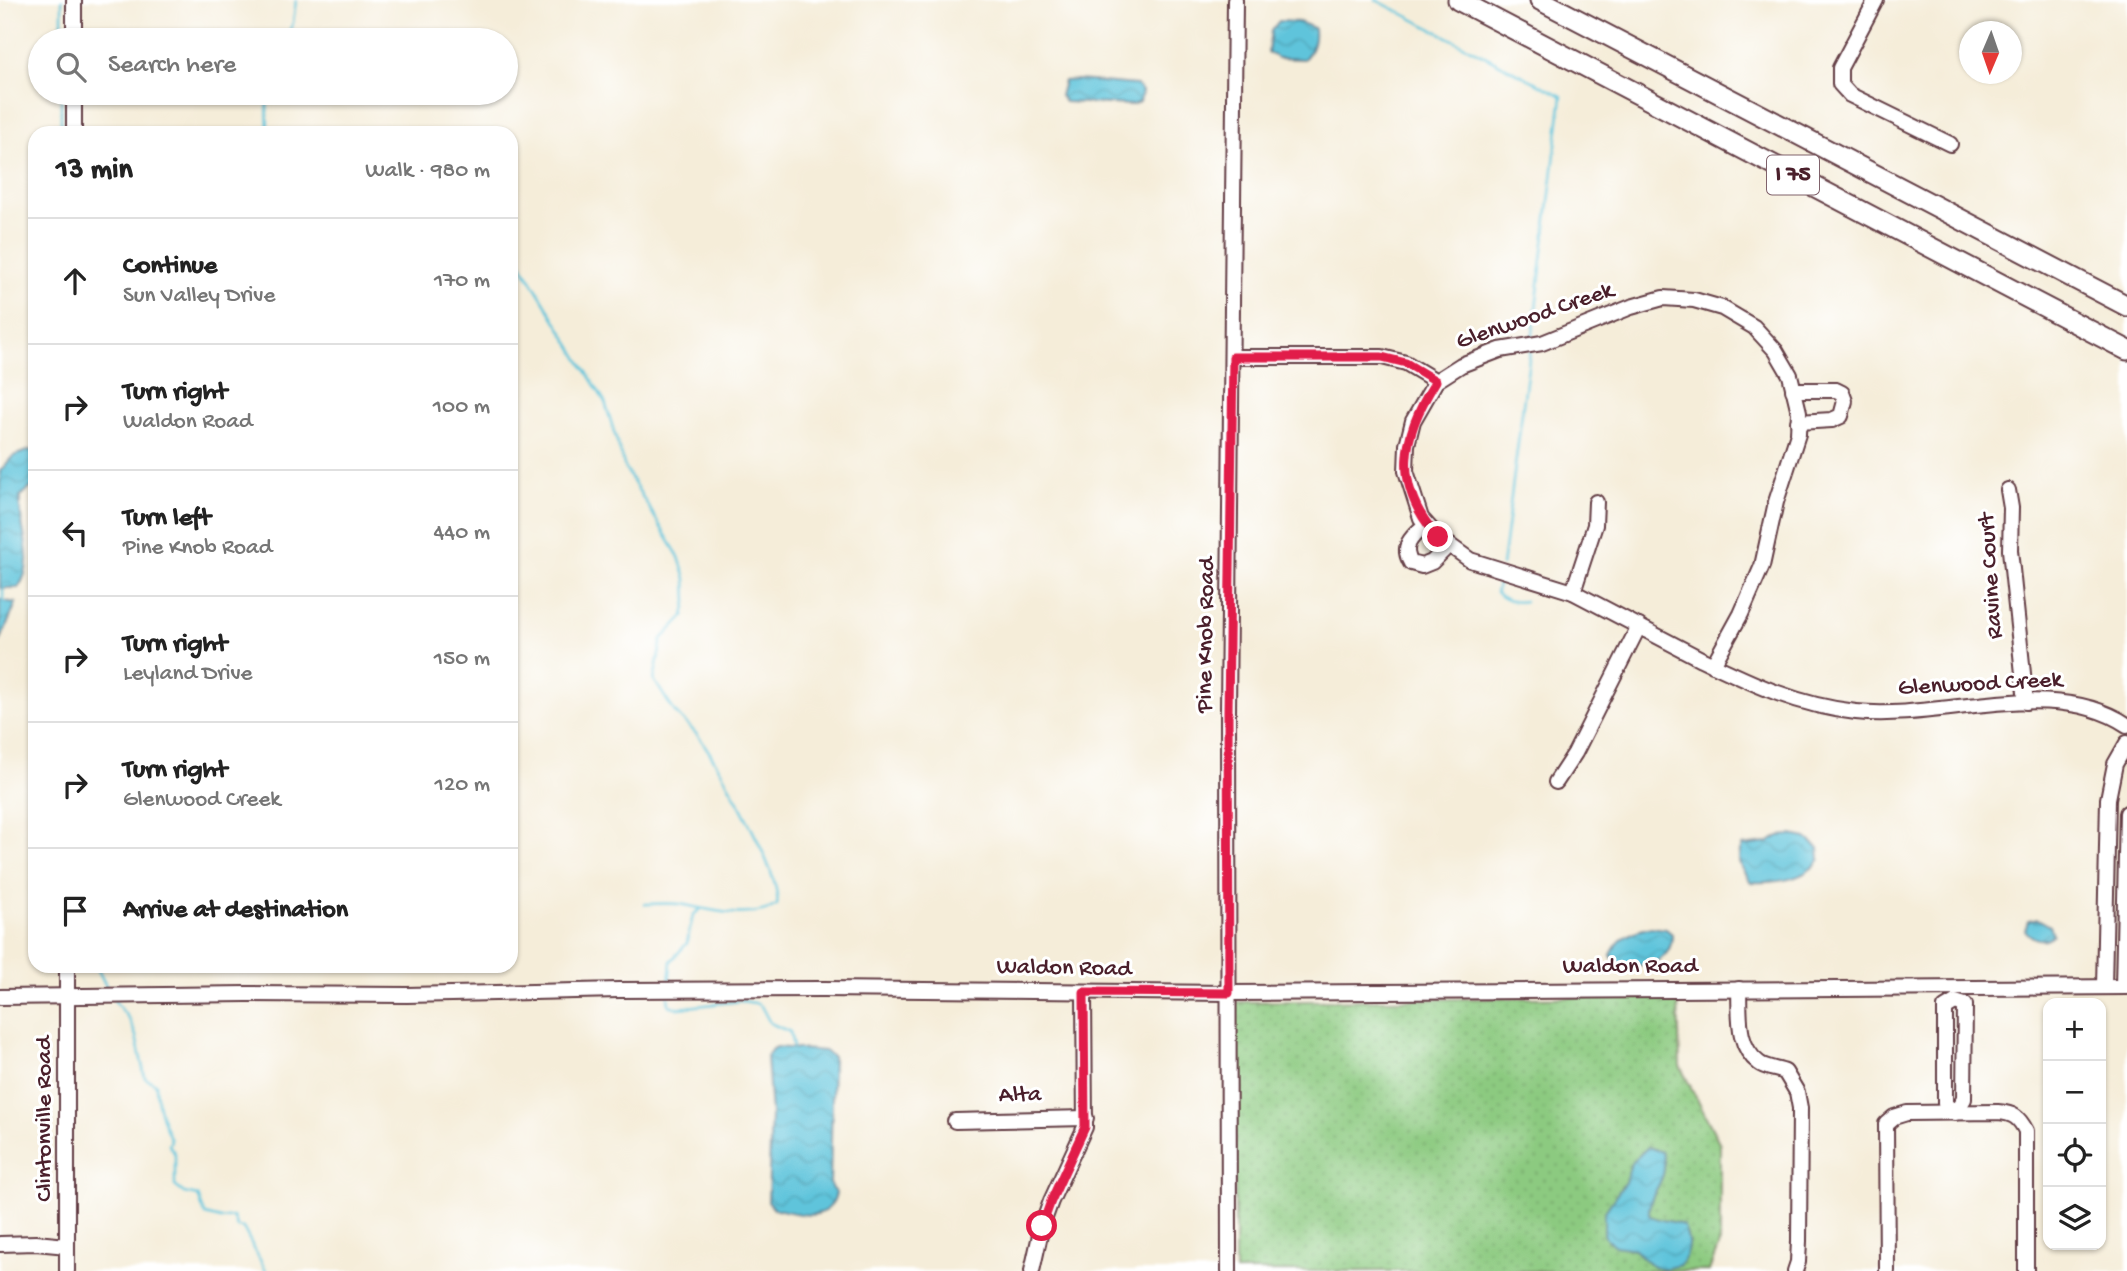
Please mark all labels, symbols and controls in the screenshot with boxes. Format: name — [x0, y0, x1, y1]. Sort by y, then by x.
north arrow — [1959, 21, 2022, 84]
search box — [28, 28, 518, 105]
icon: search — [52, 48, 90, 86]
text: Search here — [108, 51, 236, 82]
text: 13 min — [56, 154, 133, 189]
road number: I 75 — [1767, 156, 1819, 194]
text: Walk · 980 m — [365, 158, 490, 185]
text: Continue — [123, 252, 217, 283]
icon: ahead — [56, 262, 94, 300]
text: 170 m — [434, 268, 490, 295]
street label: Glenwood Creek — [1453, 276, 1620, 357]
text: Sun Valley Drive — [123, 283, 275, 310]
text: Turn right — [123, 378, 227, 409]
icon: right — [56, 388, 94, 426]
text: 100 m — [433, 394, 490, 421]
text: Waldon Road — [123, 409, 252, 436]
text: Turn left — [123, 504, 211, 535]
street label: Ravine Court — [1973, 510, 2011, 640]
icon: left — [56, 514, 94, 552]
text: 440 m — [433, 520, 490, 547]
route end — [1422, 521, 1453, 552]
text: Pine Knob Road — [123, 535, 272, 562]
street label: Pine Knob Road — [1191, 555, 1223, 714]
text: Turn right — [123, 630, 227, 661]
icon: right — [56, 640, 94, 678]
text: 150 m — [434, 646, 490, 673]
text: Leyland Drive — [123, 661, 252, 688]
street label: Glenwood Creek — [1897, 666, 2065, 704]
text: Turn right — [123, 756, 227, 787]
icon: right — [56, 766, 94, 804]
text: 120 m — [435, 772, 490, 799]
text: Glenwood Creek — [123, 787, 281, 814]
icon: arrive — [56, 892, 94, 930]
text: Arrive at destination — [123, 896, 348, 927]
street label: Waldon Road — [996, 953, 1134, 985]
street label: Waldon Road — [1562, 953, 1699, 982]
map controls — [2043, 998, 2106, 1250]
button: + — [2043, 998, 2106, 1061]
street label: Clintonville Road — [31, 1034, 60, 1202]
button: − — [2043, 1061, 2106, 1124]
street label: Alta — [998, 1081, 1042, 1111]
button: locate — [2043, 1124, 2106, 1187]
button: layers — [2043, 1187, 2106, 1250]
route start — [1026, 1210, 1057, 1241]

